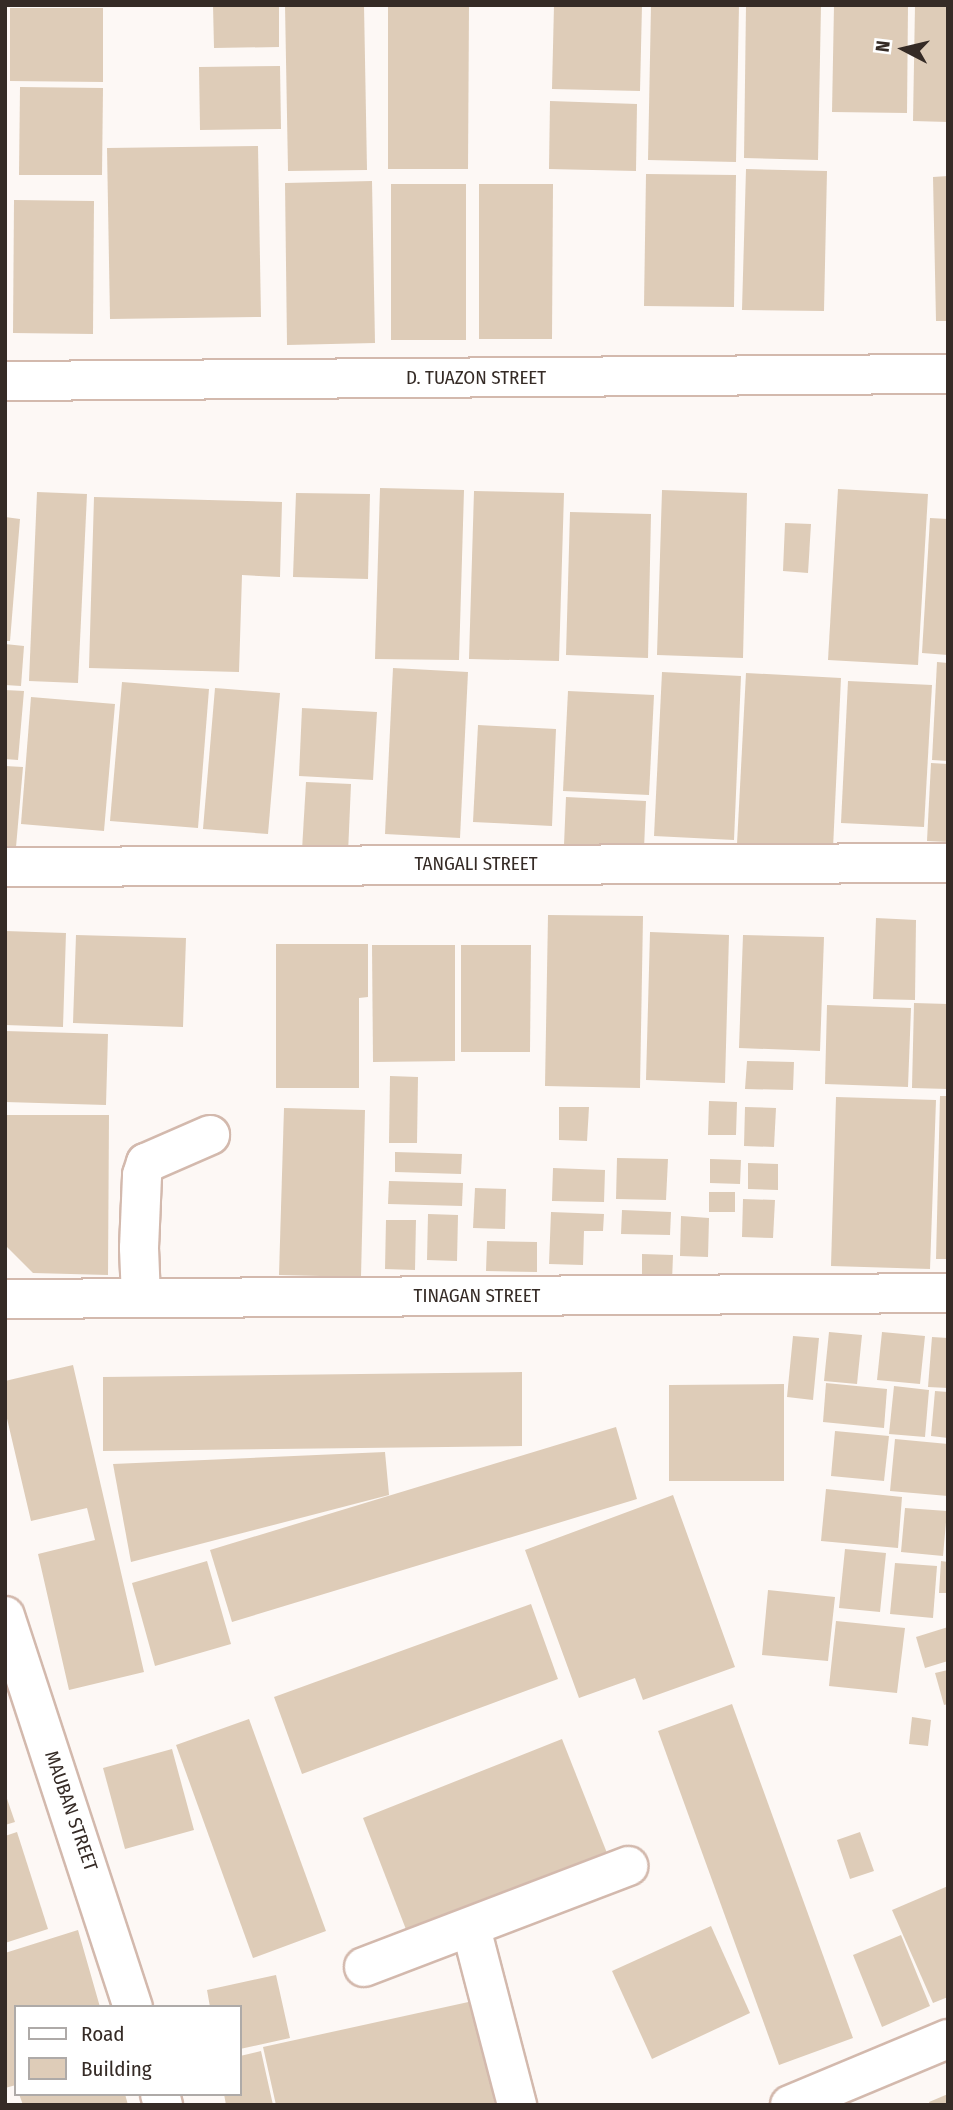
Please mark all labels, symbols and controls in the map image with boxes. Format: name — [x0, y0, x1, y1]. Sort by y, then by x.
north arrow — [869, 14, 939, 84]
text: N — [871, 39, 895, 53]
street label: D. TUAZON STREET — [406, 367, 546, 389]
street label: TANGALI STREET — [415, 853, 537, 875]
street label: TINAGAN STREET — [414, 1285, 540, 1307]
street label: MAUBAN STREET — [40, 1748, 102, 1874]
legend — [14, 2005, 242, 2096]
text: Road — [81, 2021, 125, 2047]
text: Building — [81, 2056, 152, 2082]

